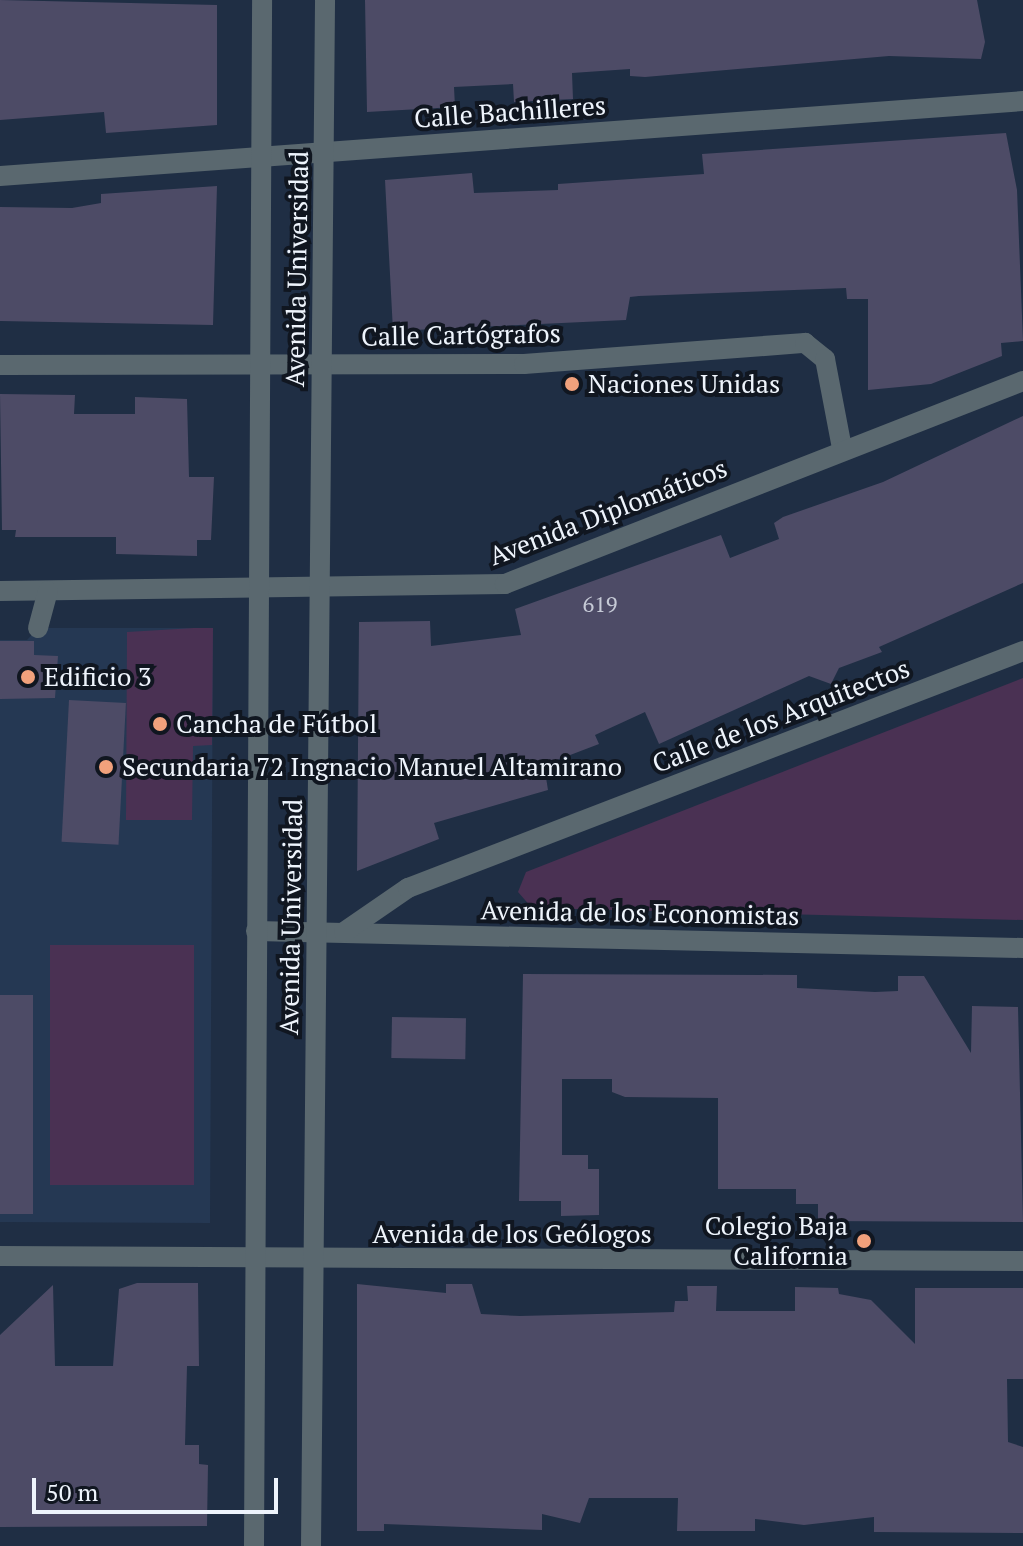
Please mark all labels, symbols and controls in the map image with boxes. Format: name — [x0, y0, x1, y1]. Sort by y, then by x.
street label: Calle Bachilleres — [413, 90, 607, 134]
street label: Avenida Universidad — [279, 151, 315, 387]
street label: Calle Cartógrafos — [361, 318, 561, 352]
place label: Naciones Unidas — [588, 368, 780, 400]
marker: Naciones Unidas — [563, 375, 581, 393]
street label: Avenida Diplomáticos — [485, 452, 731, 572]
house number: 619 — [582, 591, 618, 617]
street label: Calle de los Arquitectos — [648, 652, 914, 780]
place label: Edificio 3 — [44, 661, 151, 693]
marker: Edificio 3 — [19, 668, 37, 686]
place label: Cancha de Fútbol — [176, 708, 377, 740]
marker: Cancha de Fútbol — [151, 715, 169, 733]
place label: Secundaria 72 Ingnacio Manuel Altamirano — [122, 751, 623, 783]
marker: Secundaria 72 Ingnacio Manuel Altamirano — [97, 758, 115, 776]
street label: Avenida Universidad — [273, 799, 309, 1035]
street label: Avenida de los Economistas — [480, 895, 800, 931]
place label: Colegio Baja California — [705, 1210, 848, 1272]
street label: Avenida de los Geólogos — [372, 1218, 652, 1250]
marker: Colegio Baja California — [855, 1232, 873, 1250]
scale bar — [36, 1462, 282, 1512]
text: 50 m — [46, 1476, 98, 1508]

